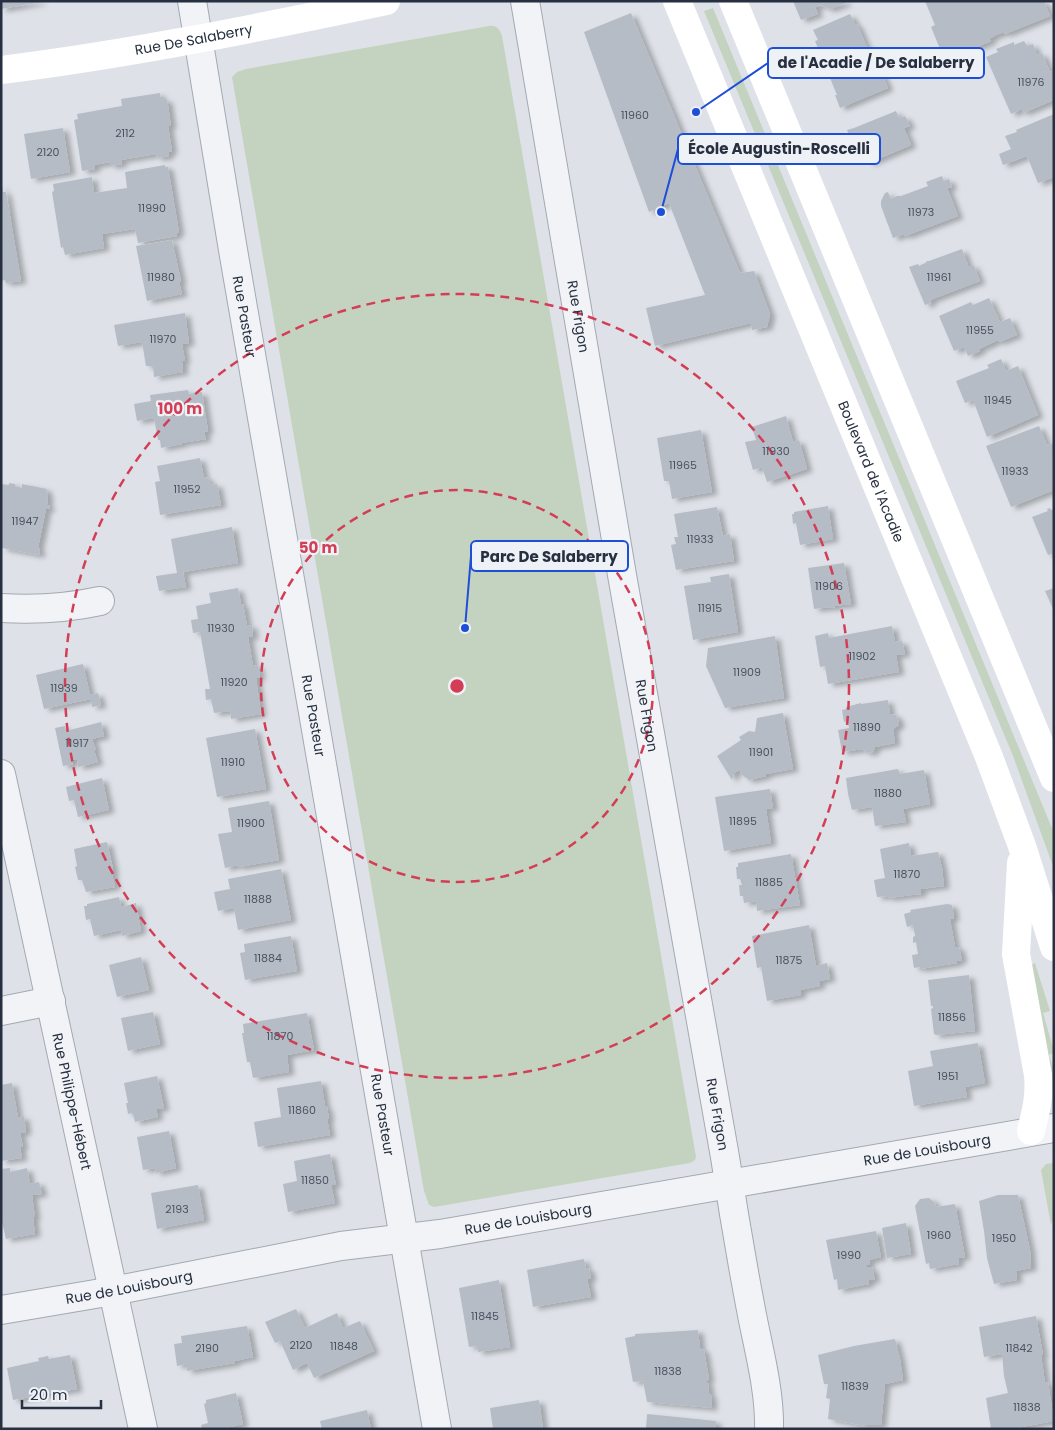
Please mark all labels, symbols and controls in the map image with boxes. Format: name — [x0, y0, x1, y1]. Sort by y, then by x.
street label: Rue De Salaberry — [133, 19, 254, 60]
callout: de l'Acadie / De Salaberry — [768, 48, 984, 78]
text: de l'Acadie / De Salaberry — [778, 52, 975, 73]
house number: 11976 — [1018, 74, 1044, 90]
house number: 11960 — [621, 107, 649, 123]
house number: 2112 — [115, 125, 135, 141]
callout: École Augustin-Roscelli — [678, 134, 880, 164]
text: École Augustin-Roscelli — [688, 138, 870, 159]
house number: 2120 — [36, 144, 60, 160]
house number: 11990 — [138, 200, 166, 216]
house number: 11973 — [908, 204, 934, 220]
house number: 11980 — [147, 269, 175, 285]
house number: 11961 — [927, 269, 951, 285]
street label: Rue Pasteur — [228, 274, 261, 359]
street label: Rue Frigon — [562, 279, 594, 354]
house number: 11955 — [966, 322, 994, 338]
house number: 11970 — [150, 331, 177, 347]
house number: 11945 — [984, 392, 1012, 408]
text: 100 m — [158, 398, 202, 419]
street label: Boulevard de l'Acadie — [833, 398, 909, 545]
house number: 11930 — [762, 443, 790, 459]
house number: 11965 — [669, 457, 697, 473]
house number: 11933 — [1002, 463, 1028, 479]
house number: 11952 — [173, 481, 201, 497]
house number: 11947 — [12, 513, 38, 529]
house number: 11933 — [687, 531, 713, 547]
text: 50 m — [299, 537, 337, 558]
callout: Parc De Salaberry — [471, 541, 628, 571]
text: Parc De Salaberry — [480, 546, 618, 567]
house number: 11906 — [815, 578, 843, 594]
house number: 11915 — [698, 600, 722, 616]
house number: 11930 — [207, 620, 235, 636]
house number: 11902 — [848, 648, 876, 664]
house number: 11909 — [733, 664, 761, 680]
street label: Rue Pasteur — [297, 673, 330, 758]
house number: 11920 — [220, 674, 248, 690]
centre of rings — [448, 677, 466, 695]
street label: Rue Frigon — [631, 678, 663, 753]
house number: 11939 — [50, 680, 78, 696]
house number: 11890 — [853, 719, 881, 735]
house number: 11917 — [65, 735, 89, 751]
house number: 11901 — [749, 744, 773, 760]
house number: 11910 — [221, 754, 245, 770]
house number: 11880 — [874, 785, 902, 801]
house number: 11895 — [729, 813, 757, 829]
house number: 11900 — [237, 815, 265, 831]
house number: 11870 — [894, 866, 921, 882]
house number: 11885 — [755, 874, 783, 890]
house number: 11888 — [244, 891, 272, 907]
house number: 11884 — [254, 950, 282, 966]
house number: 11875 — [776, 952, 803, 968]
house number: 11856 — [938, 1009, 966, 1025]
house number: 11870 — [267, 1028, 294, 1044]
street label: Rue Philippe-Hébert — [47, 1031, 97, 1172]
house number: 1951 — [938, 1068, 958, 1084]
street label: Rue Pasteur — [366, 1072, 400, 1157]
street label: Rue Frigon — [701, 1077, 734, 1152]
house number: 11860 — [288, 1102, 316, 1118]
street label: Rue de Louisbourg — [862, 1129, 992, 1171]
house number: 11850 — [301, 1172, 329, 1188]
street label: Rue de Louisbourg — [463, 1198, 593, 1240]
house number: 2193 — [165, 1201, 189, 1217]
house number: 1960 — [927, 1227, 951, 1243]
house number: 1950 — [992, 1230, 1016, 1246]
house number: 1990 — [837, 1247, 861, 1263]
street label: Rue de Louisbourg — [64, 1266, 194, 1309]
house number: 11845 — [471, 1308, 499, 1324]
house number: 2120 — [289, 1337, 313, 1353]
house number: 11848 — [330, 1338, 358, 1354]
house number: 2190 — [195, 1340, 219, 1356]
house number: 11842 — [1005, 1340, 1033, 1356]
house number: 11838 — [654, 1363, 682, 1379]
scale bar — [22, 1378, 101, 1410]
house number: 11839 — [841, 1378, 869, 1394]
text: 20 m — [30, 1384, 68, 1405]
house number: 11838 — [1013, 1399, 1041, 1415]

